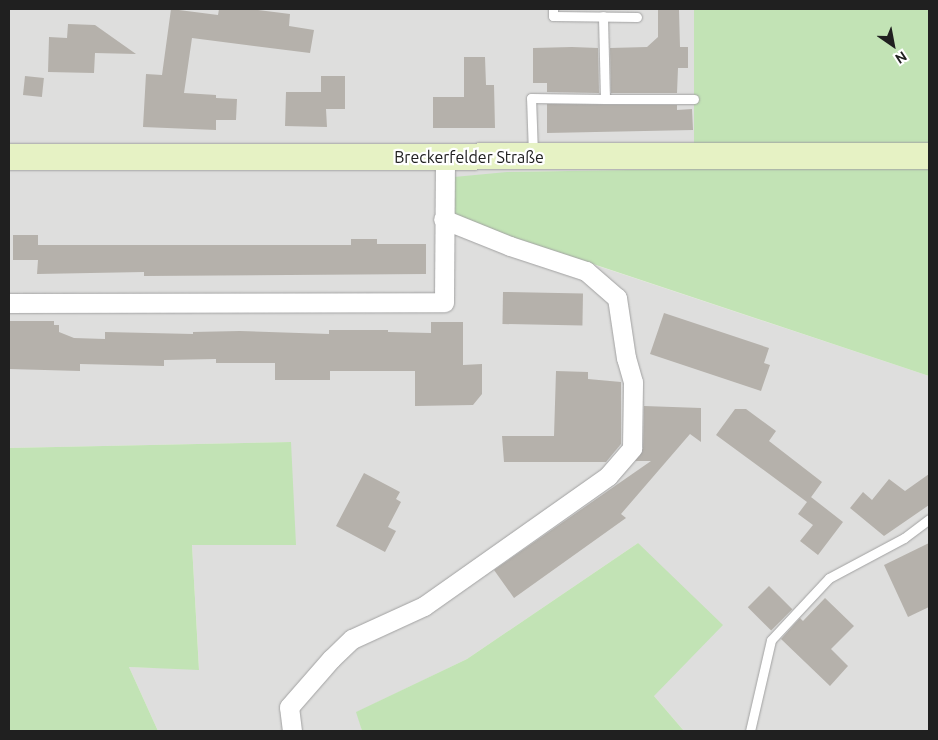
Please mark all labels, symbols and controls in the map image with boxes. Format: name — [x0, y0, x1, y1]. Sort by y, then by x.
north arrow — [868, 20, 918, 70]
text: N — [892, 48, 910, 67]
street label: Breckerfelder Straße — [394, 147, 544, 167]

